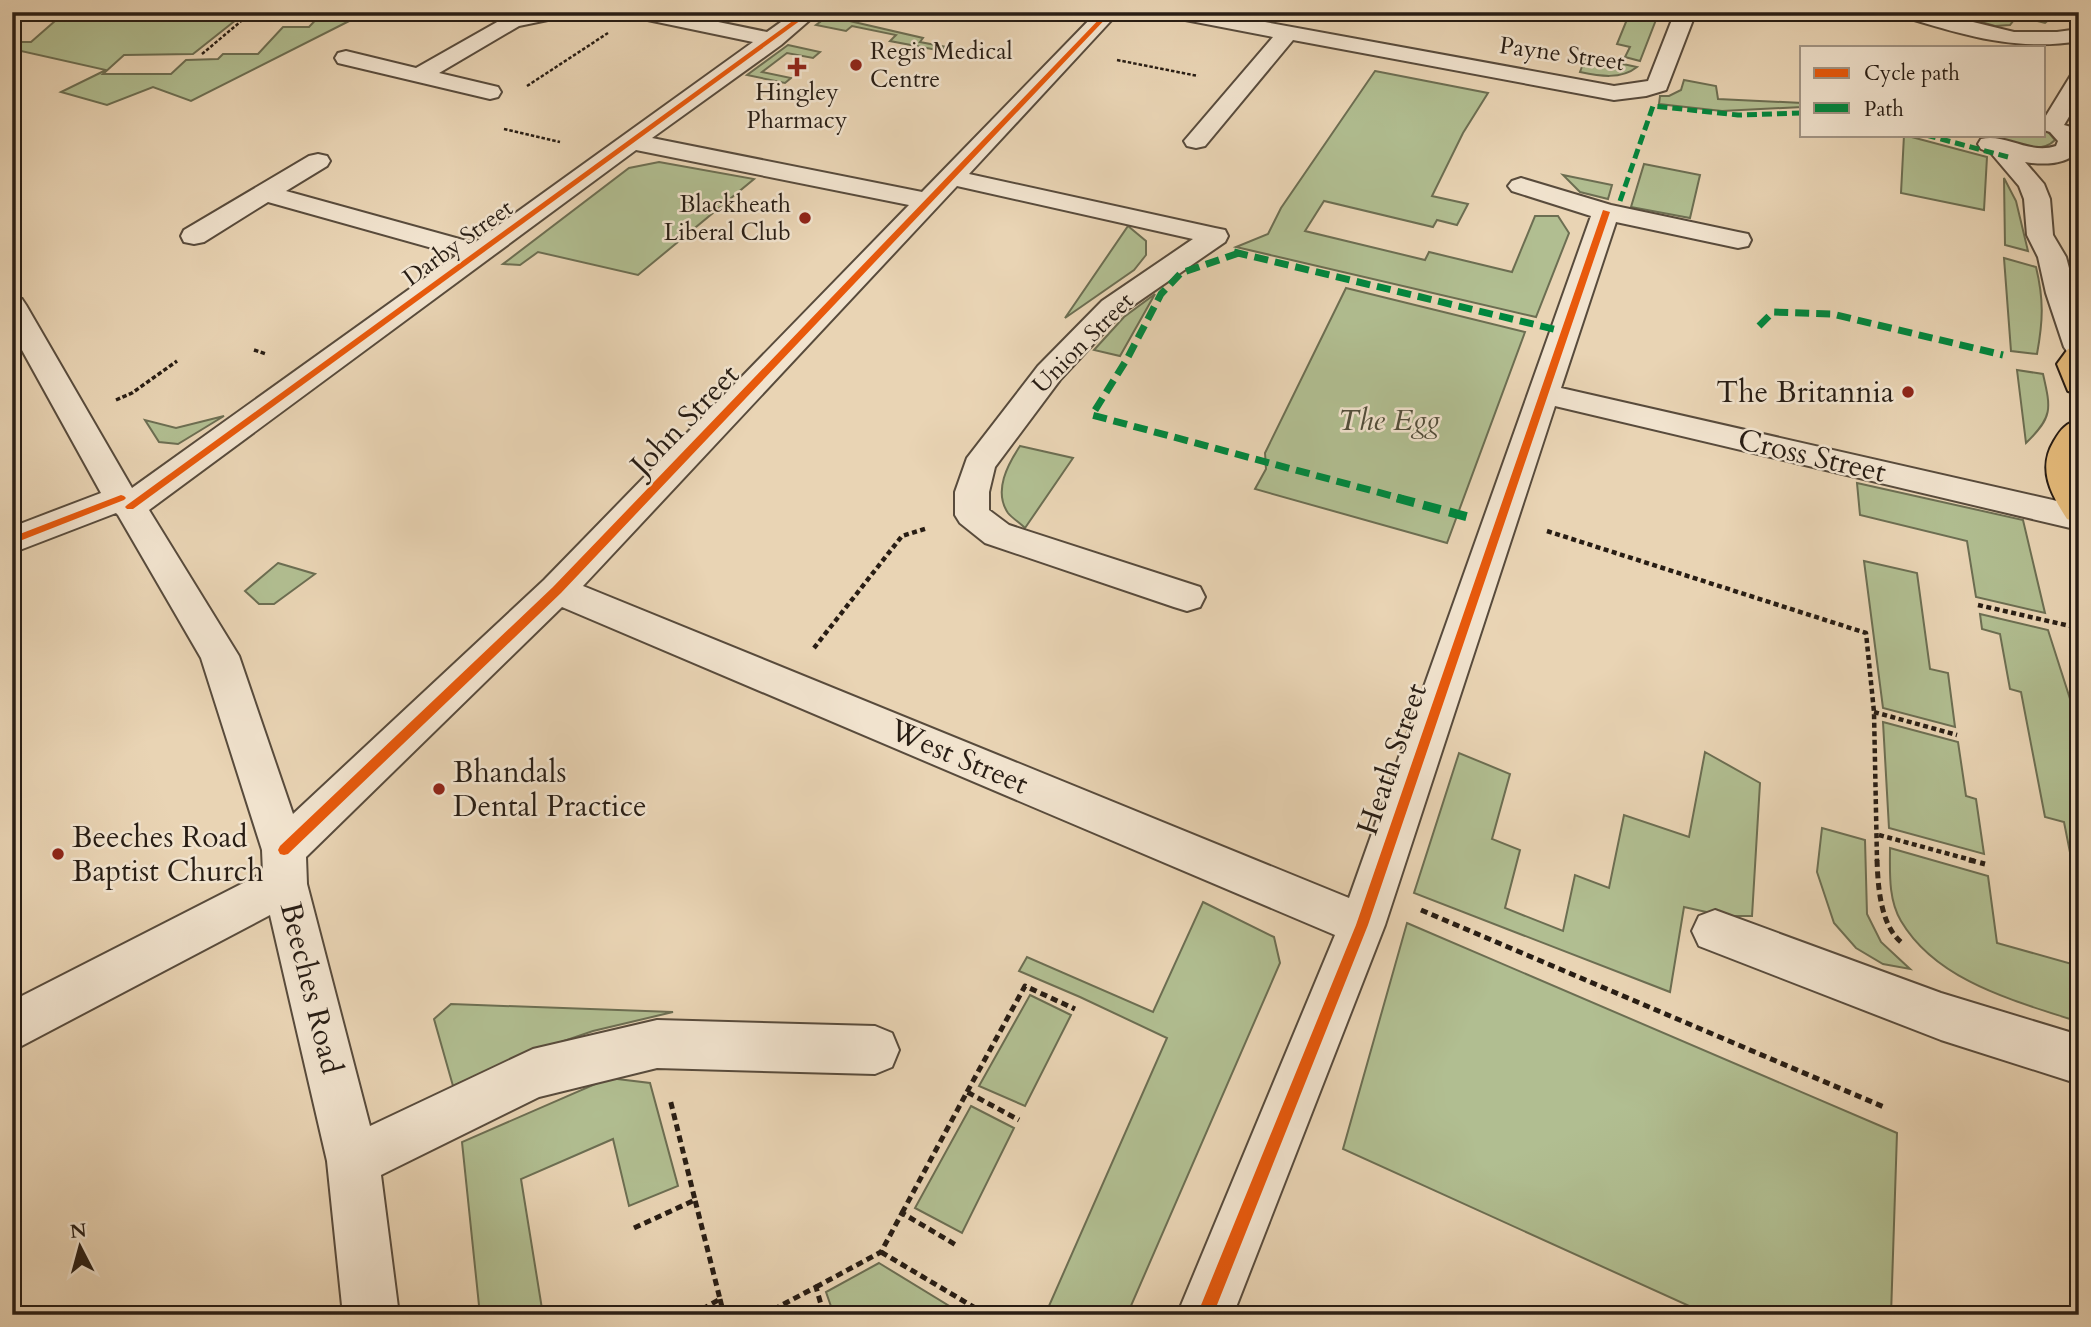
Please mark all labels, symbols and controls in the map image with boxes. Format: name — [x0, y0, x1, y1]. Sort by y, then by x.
street label: Payne Street — [1497, 29, 1627, 79]
place label: Regis Medical Centre — [870, 35, 1013, 96]
legend — [1800, 46, 2046, 136]
marker: Regis Medical Centre — [848, 57, 864, 73]
marker: Hingley Pharmacy — [789, 59, 805, 75]
text: Cycle path — [1864, 59, 1960, 88]
place label: Hingley Pharmacy — [747, 76, 848, 137]
text: Path — [1864, 95, 1904, 124]
place label: Blackheath Liberal Club — [664, 188, 791, 249]
street label: Darby Street — [396, 192, 520, 294]
marker: Blackheath Liberal Club — [797, 210, 813, 226]
street label: Union Street — [1025, 285, 1141, 401]
street label: John Street — [619, 355, 749, 488]
place label: The Britannia — [1716, 372, 1894, 413]
marker: The Britannia — [1900, 384, 1916, 400]
park label: The Egg — [1338, 400, 1441, 441]
street label: Cross Street — [1734, 419, 1890, 493]
street label: Heath Street — [1347, 677, 1437, 840]
street label: West Street — [883, 709, 1035, 805]
place label: Bhandals Dental Practice — [453, 752, 647, 827]
marker: Bhandals Dental Practice — [431, 781, 447, 797]
place label: Beeches Road Baptist Church — [72, 817, 264, 892]
marker: Beeches Road Baptist Church — [50, 846, 66, 862]
street label: Beeches Road — [270, 898, 352, 1078]
north arrow — [46, 1212, 116, 1282]
text: N — [69, 1217, 88, 1245]

